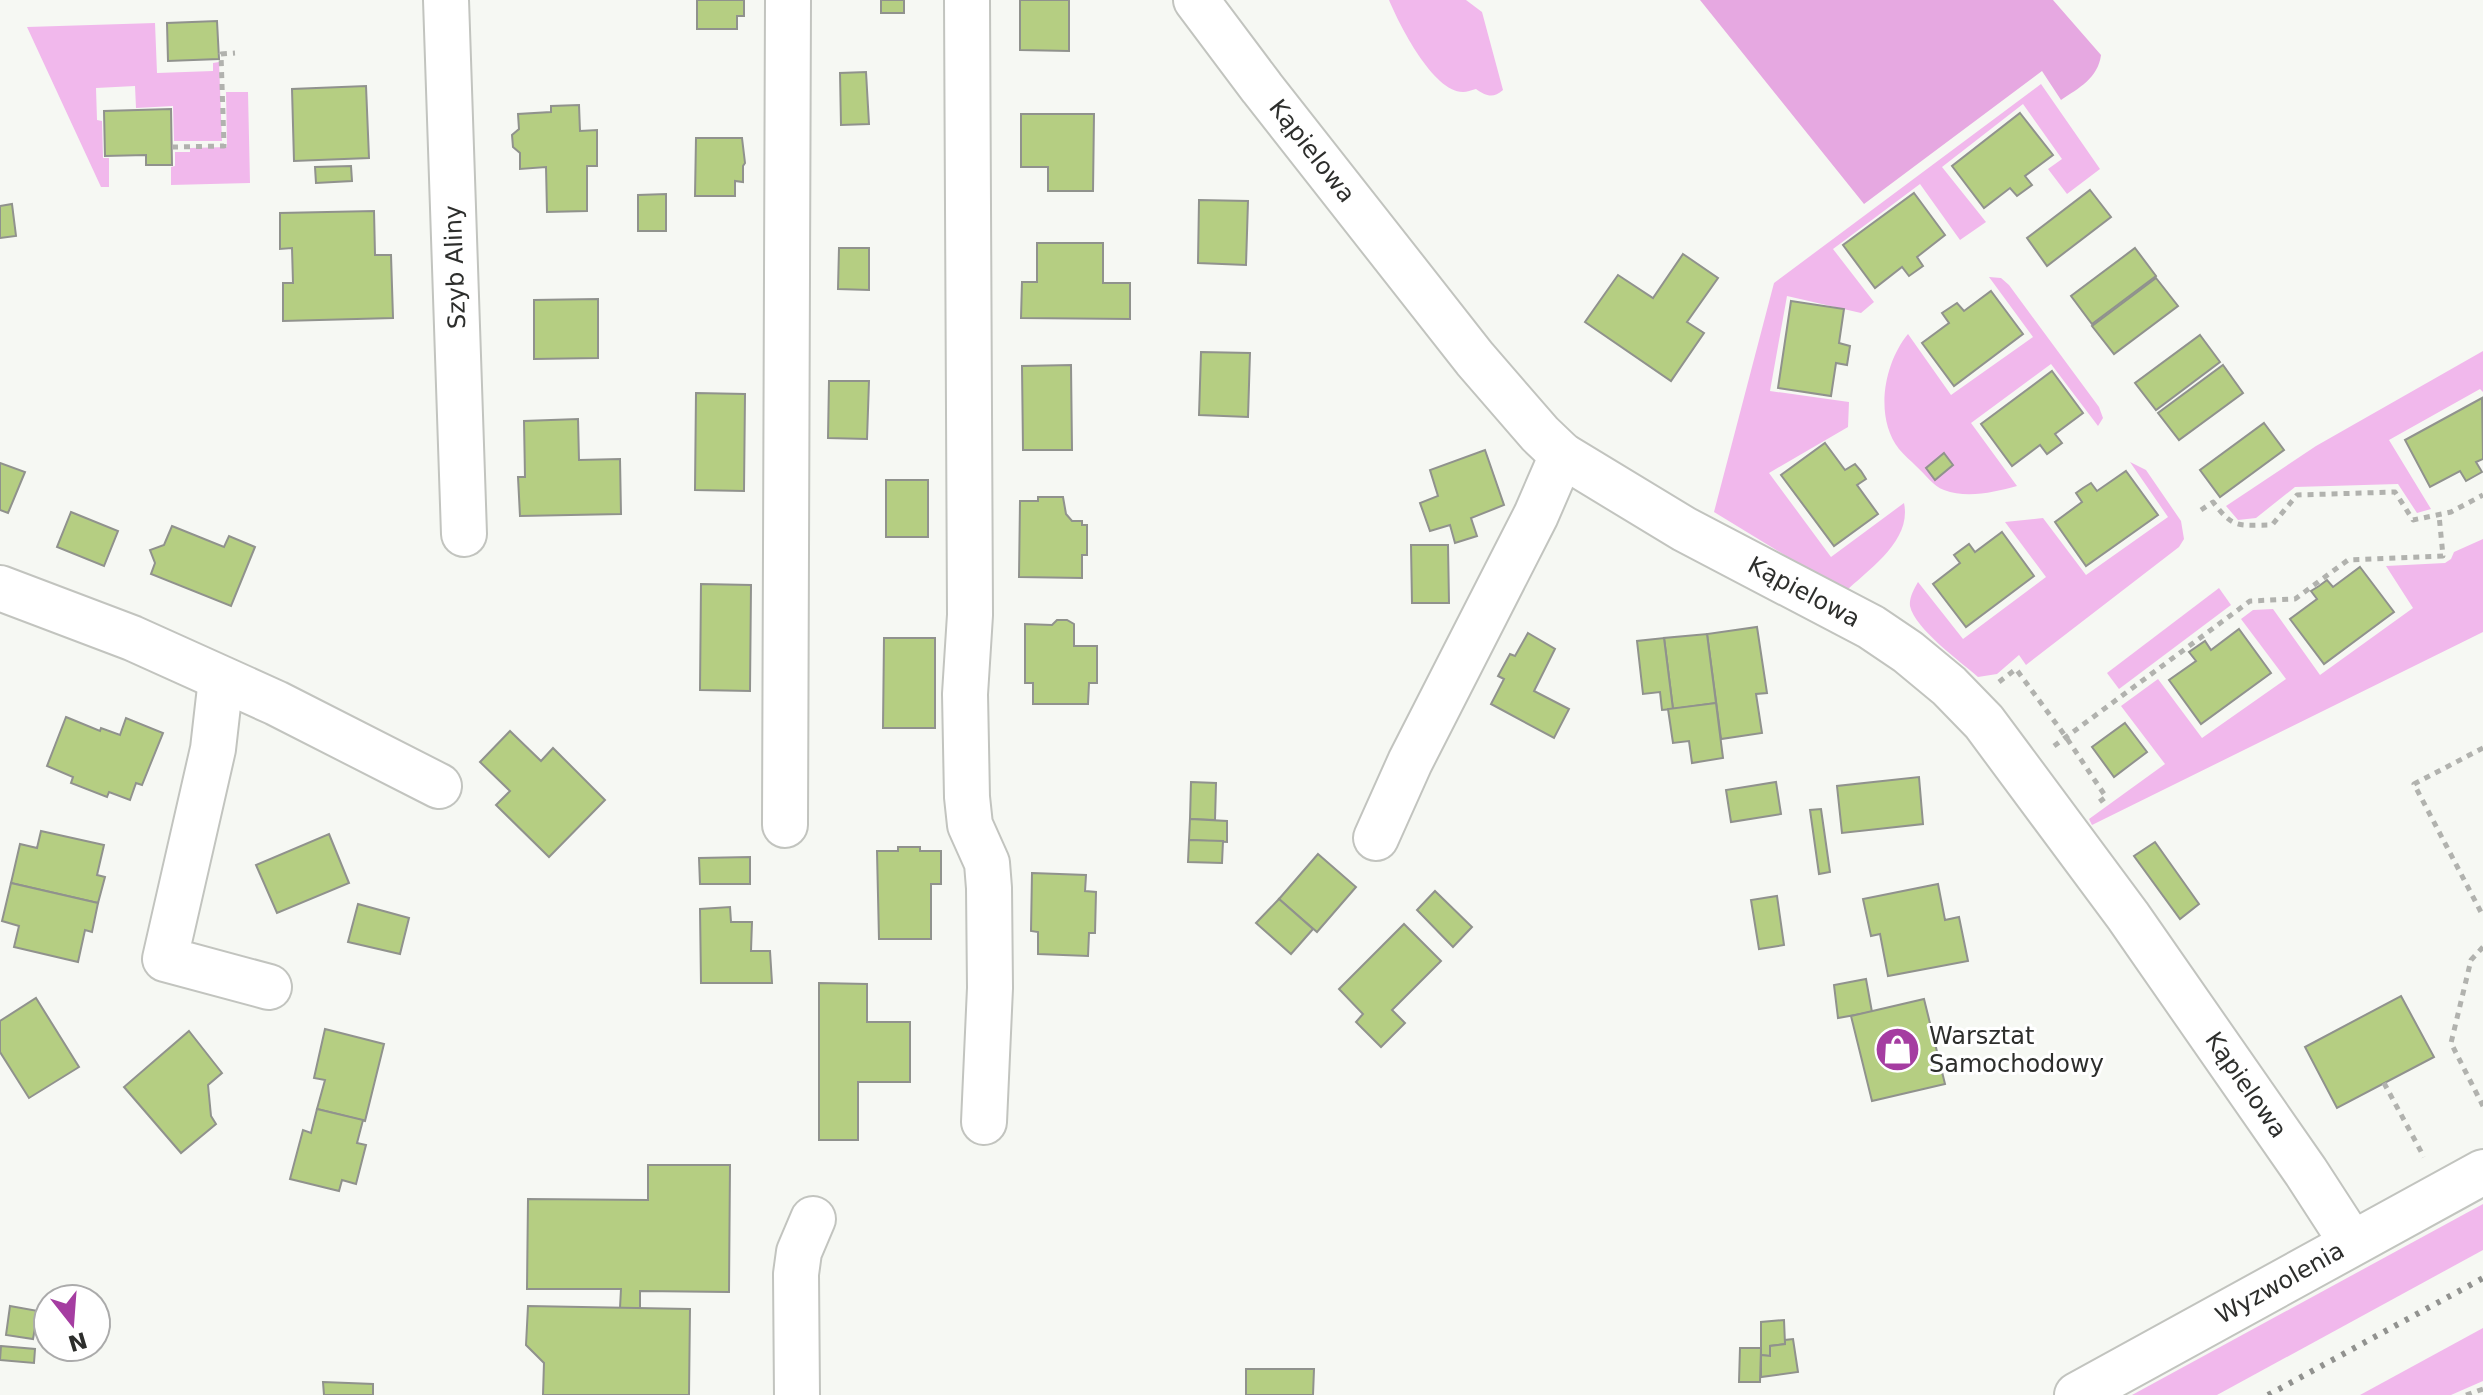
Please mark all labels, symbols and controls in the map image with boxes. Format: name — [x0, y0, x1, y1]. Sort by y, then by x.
street label: Kąpielowa — [1263, 94, 1361, 208]
street label: Szyb Aliny — [439, 205, 471, 329]
street label: Kąpielowa — [1743, 551, 1865, 633]
place label: Warsztat Samochodowy — [1929, 1022, 2104, 1078]
shop icon: Warsztat Samochodowy — [1874, 1026, 1922, 1074]
street label: Kąpielowa — [2199, 1027, 2293, 1143]
street label: Wyzwolenia — [2211, 1236, 2349, 1330]
north arrow — [32, 1283, 112, 1363]
text: N — [65, 1327, 90, 1356]

